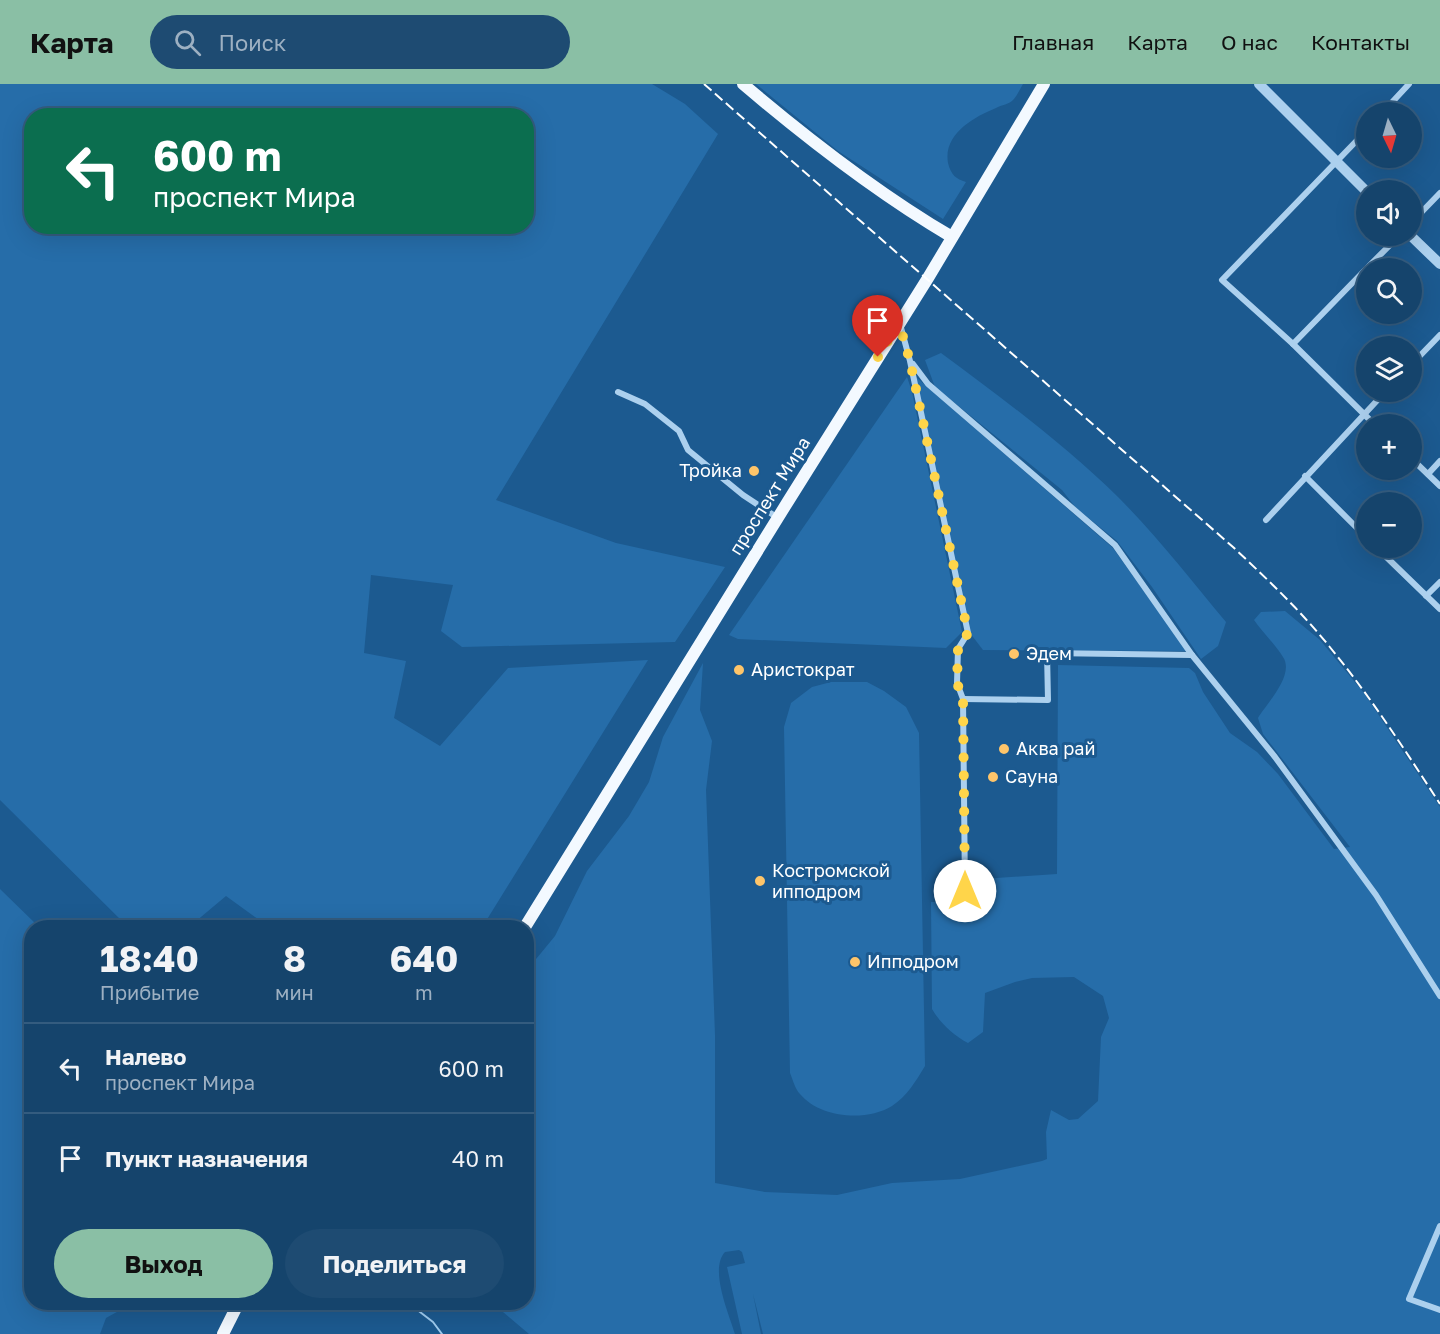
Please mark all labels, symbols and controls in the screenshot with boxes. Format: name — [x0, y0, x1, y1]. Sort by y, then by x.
search box — [150, 15, 570, 69]
text: Карта — [30, 26, 114, 59]
icon: search — [171, 26, 204, 59]
text: Поиск — [219, 29, 286, 56]
text: Главная — [1012, 29, 1094, 55]
text: Карта — [1127, 29, 1188, 55]
text: О нас — [1221, 29, 1278, 55]
text: Контакты — [1311, 29, 1410, 55]
north arrow — [1356, 102, 1422, 168]
map controls — [1356, 102, 1422, 558]
text: 600 m — [153, 130, 282, 180]
icon: left — [54, 132, 132, 210]
button: sound — [1356, 180, 1422, 246]
text: проспект Мира — [153, 181, 356, 213]
button: search — [1356, 258, 1422, 324]
pin — [852, 295, 903, 357]
icon: arrive — [861, 304, 894, 337]
button: layers — [1356, 336, 1422, 402]
button: + — [1356, 414, 1422, 480]
street label: проспект Мира — [724, 432, 814, 559]
place label: Тройка — [679, 459, 742, 481]
marker: Тройка — [747, 464, 761, 478]
button: − — [1356, 492, 1422, 558]
place label: Эдем — [1026, 642, 1072, 664]
marker: Эдем — [1007, 647, 1021, 661]
place label: Аристократ — [751, 658, 855, 680]
marker: Аристократ — [732, 663, 746, 677]
place label: Аква рай — [1016, 737, 1095, 759]
marker: Аква рай — [997, 742, 1011, 756]
place label: Сауна — [1005, 765, 1058, 787]
marker: Сауна — [986, 770, 1000, 784]
place label: Костромской ипподром — [772, 859, 890, 902]
position arrow — [933, 859, 997, 923]
marker: Костромской ипподром — [753, 874, 767, 888]
text: 18:40 — [100, 937, 199, 980]
text: 8 — [283, 937, 306, 980]
text: 640 — [390, 937, 458, 980]
place label: Ипподром — [867, 950, 959, 972]
marker: Ипподром — [848, 955, 862, 969]
text: Прибытие — [100, 980, 199, 1004]
text: мин — [275, 980, 314, 1004]
text: m — [415, 980, 433, 1004]
text: Налево — [105, 1043, 187, 1070]
icon: left — [54, 1052, 87, 1085]
text: 600 m — [438, 1055, 504, 1082]
text: проспект Мира — [105, 1070, 255, 1094]
icon: arrive — [54, 1142, 87, 1175]
text: Пункт назначения — [105, 1145, 308, 1172]
text: 40 m — [452, 1145, 504, 1172]
button: Выход — [54, 1229, 273, 1298]
button: Поделиться — [285, 1229, 504, 1298]

